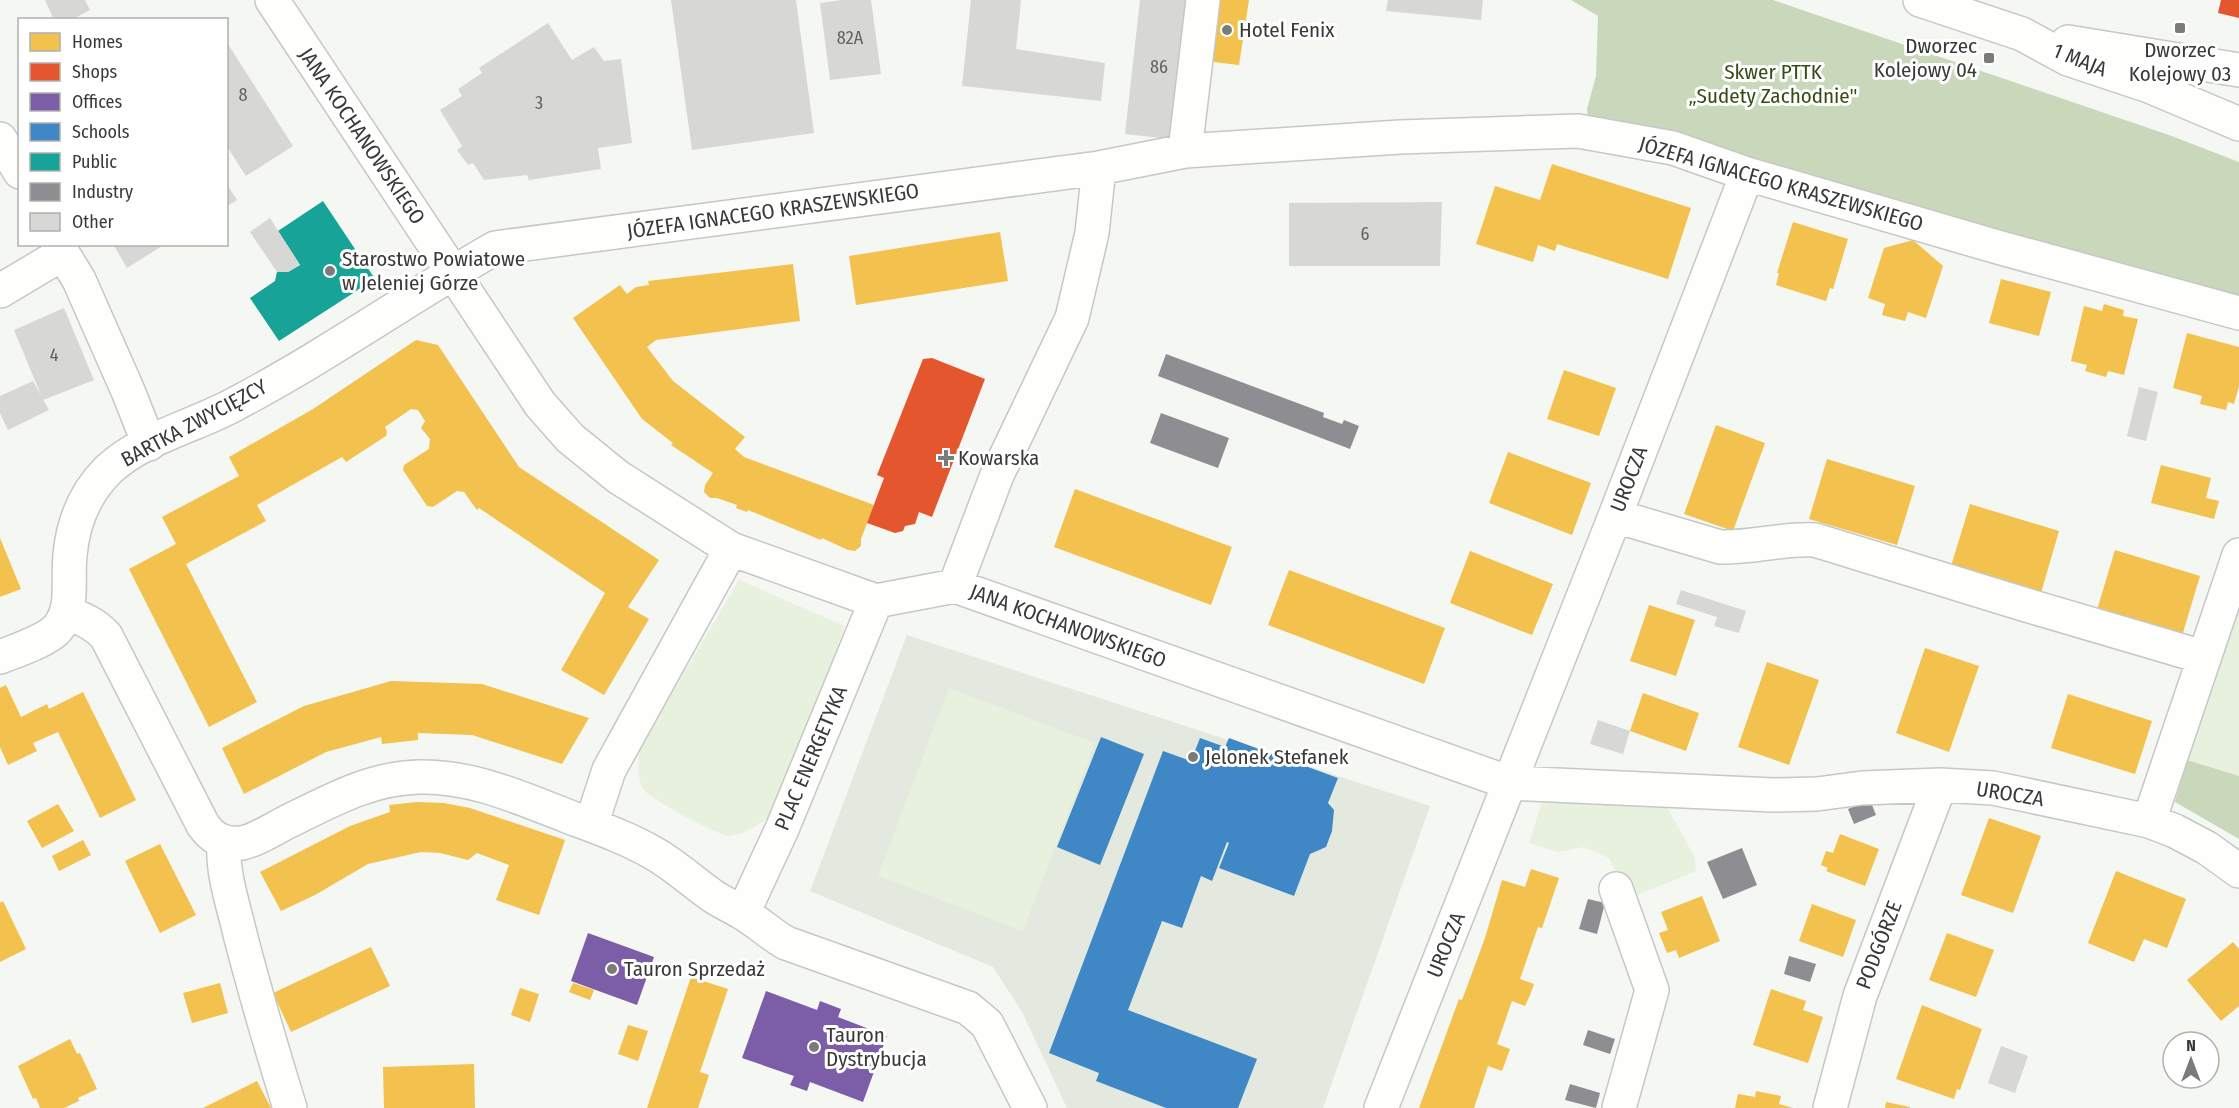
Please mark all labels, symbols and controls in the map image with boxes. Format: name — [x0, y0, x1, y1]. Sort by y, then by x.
place label: Hotel Fenix — [1239, 17, 1335, 43]
legend — [18, 18, 228, 246]
marker: Dworzec Kolejowy 03 — [2173, 21, 2187, 35]
marker: Hotel Fenix — [1220, 23, 1234, 37]
house number: 82A — [837, 27, 864, 49]
text: Homes — [72, 31, 123, 53]
place label: Dworzec Kolejowy 04 — [1874, 33, 1977, 83]
street label: 1 MAJA — [2049, 37, 2111, 83]
place label: Dworzec Kolejowy 03 — [2129, 37, 2231, 87]
street label: JANA KOCHANOWSKIEGO — [293, 43, 431, 229]
marker: Dworzec Kolejowy 04 — [1982, 51, 1996, 65]
house number: 86 — [1150, 56, 1168, 78]
park label: Skwer PTTK „Sudety Zachodnie" — [1689, 59, 1857, 109]
text: Shops — [72, 61, 117, 83]
house number: 8 — [239, 84, 248, 106]
text: Offices — [72, 91, 122, 113]
house number: 3 — [535, 92, 543, 114]
text: Schools — [72, 121, 130, 143]
street label: JÓZEFA IGNACEGO KRASZEWSKIEGO — [1636, 131, 1926, 237]
text: Public — [72, 151, 117, 173]
street label: JÓZEFA IGNACEGO KRASZEWSKIEGO — [625, 178, 921, 244]
text: Industry — [72, 181, 133, 203]
text: Other — [72, 211, 115, 233]
house number: 6 — [1361, 223, 1370, 245]
place label: Starostwo Powiatowe w Jeleniej Górze — [342, 246, 525, 296]
marker: Starostwo Powiatowe w Jeleniej Górze — [323, 264, 337, 278]
house number: 4 — [50, 344, 59, 366]
street label: BARTKA ZWYCIĘZCY — [116, 373, 272, 472]
street label: UROCZA — [1605, 442, 1653, 516]
place label: Kowarska — [958, 445, 1039, 471]
marker: Kowarska — [939, 451, 953, 465]
street label: JANA KOCHANOWSKIEGO — [966, 578, 1170, 674]
street label: PLAC ENERGETYKA — [769, 682, 853, 834]
place label: Jelonek Stefanek — [1205, 744, 1349, 770]
marker: Jelonek Stefanek — [1186, 750, 1200, 764]
street label: UROCZA — [1974, 776, 2046, 812]
street label: PODGÓRZE — [1850, 897, 1908, 993]
street label: UROCZA — [1421, 908, 1471, 982]
place label: Tauron Sprzedaż — [624, 956, 765, 982]
marker: Tauron Sprzedaż — [605, 962, 619, 976]
place label: Tauron Dystrybucja — [826, 1022, 927, 1072]
north arrow — [2161, 1030, 2221, 1090]
text: N — [2186, 1036, 2196, 1055]
marker: Tauron Dystrybucja — [807, 1040, 821, 1054]

